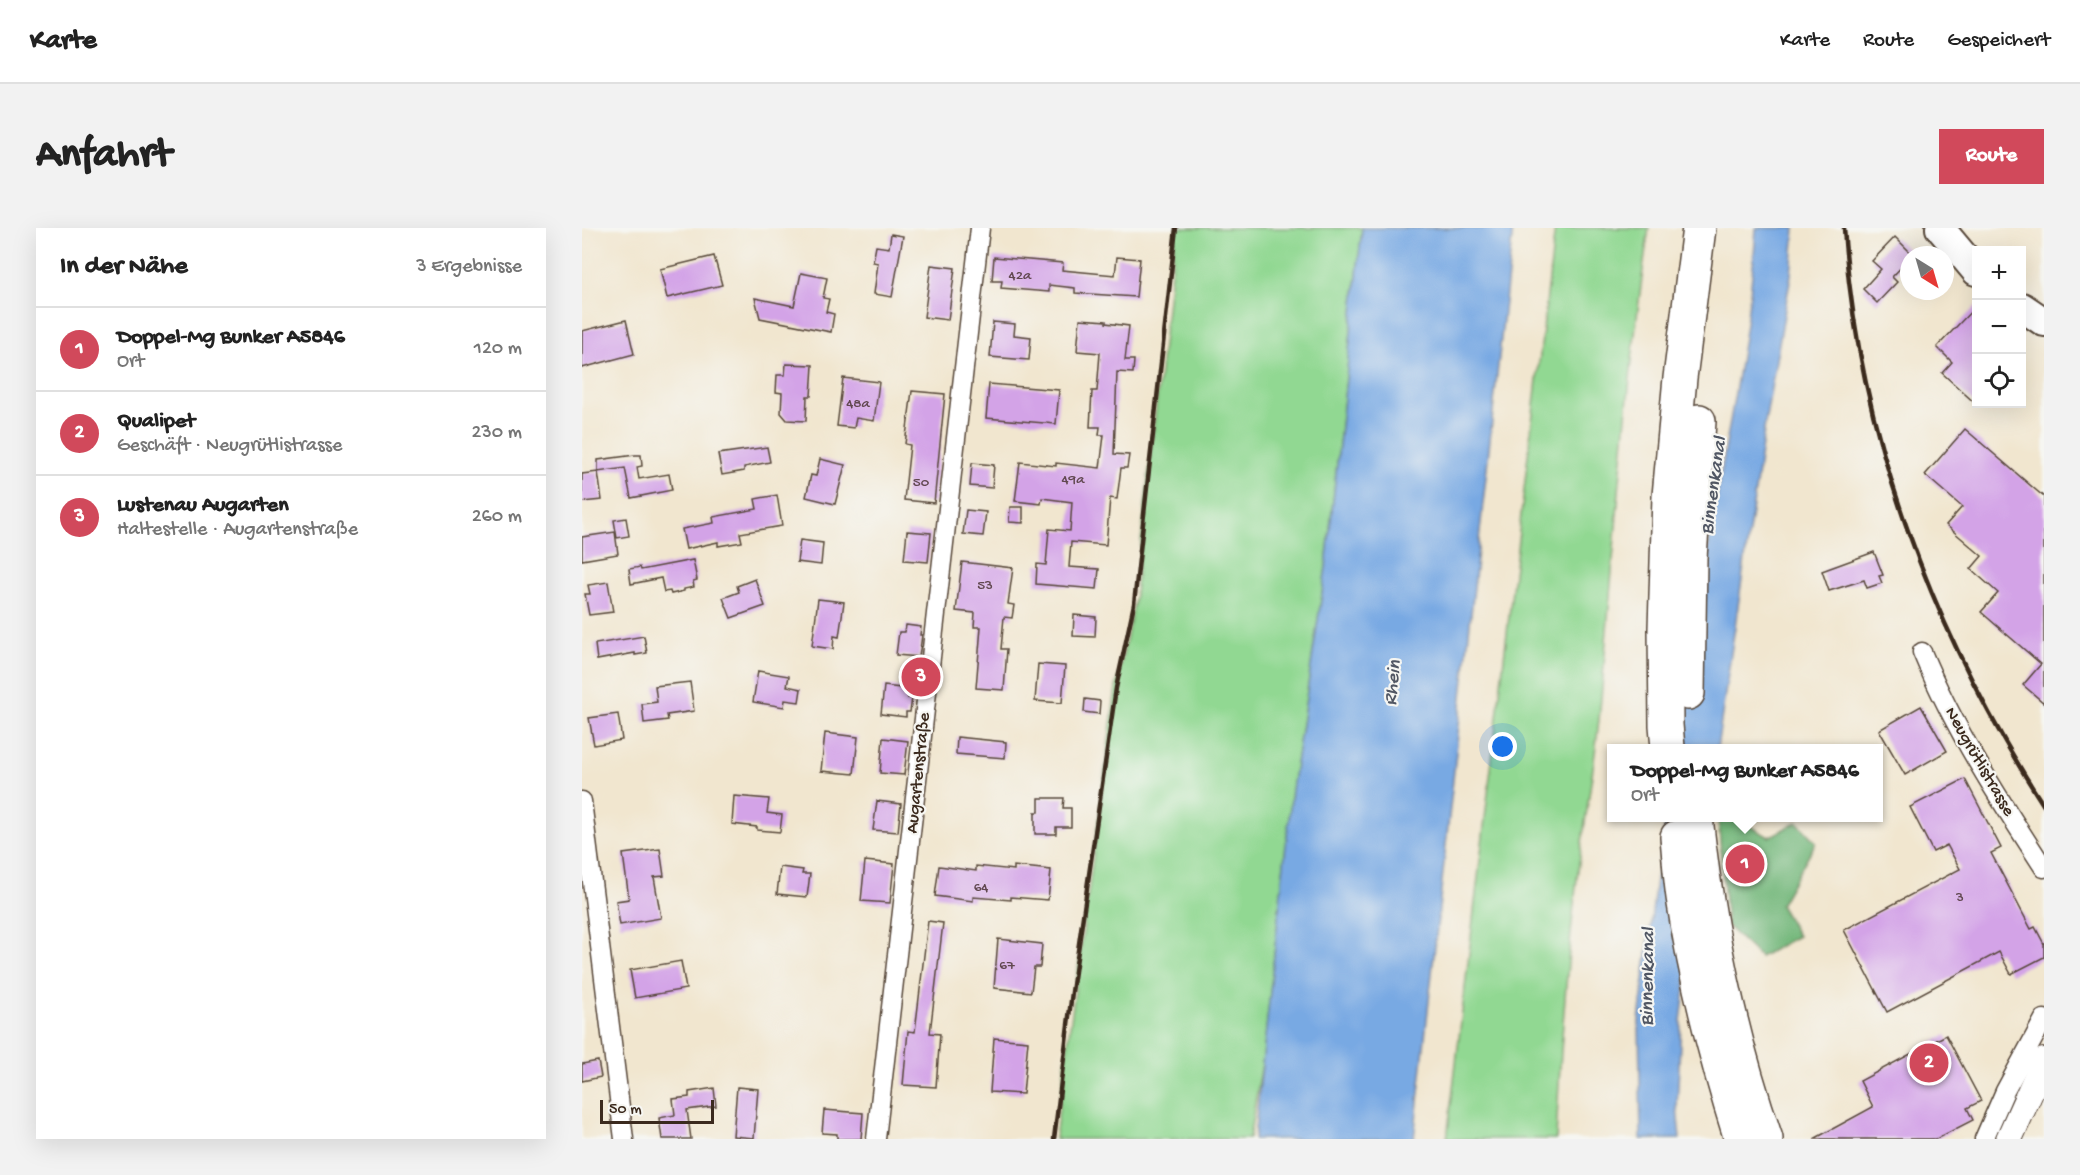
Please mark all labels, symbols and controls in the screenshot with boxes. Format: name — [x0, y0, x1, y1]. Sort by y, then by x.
text: Karte — [30, 25, 97, 58]
text: Karte — [1780, 29, 1830, 54]
text: Route — [1863, 29, 1914, 54]
text: Gespeichert — [1947, 29, 2050, 54]
button: Route — [1939, 129, 2044, 184]
text: Anfahrt — [36, 132, 171, 181]
north arrow — [1900, 246, 1954, 300]
map controls — [1972, 246, 2026, 408]
button: + — [1972, 246, 2026, 300]
text: In der Nähe — [60, 252, 188, 283]
text: 3 Ergebnisse — [416, 256, 522, 279]
house number: 42a — [1009, 267, 1032, 285]
button: − — [1972, 300, 2026, 354]
text: Doppel-Mg Bunker A5846 — [117, 325, 345, 351]
text: 1 — [75, 338, 84, 361]
text: 120 m — [474, 338, 522, 361]
text: Ort — [117, 351, 144, 374]
button: locate — [1972, 354, 2026, 408]
house number: 48a — [846, 395, 870, 413]
text: Qualipet — [117, 409, 195, 435]
text: 2 — [75, 422, 84, 445]
text: 230 m — [472, 422, 522, 445]
water label: Binnenkanal — [1697, 434, 1733, 536]
text: Geschäft · Neugrütlistrasse — [117, 435, 342, 458]
house number: 49a — [1062, 471, 1085, 489]
house number: 50 — [913, 474, 930, 492]
text: Lustenau Augarten — [117, 493, 289, 519]
text: 3 — [74, 506, 85, 529]
text: 260 m — [472, 506, 522, 529]
text: Haltestelle · Augartenstraße — [117, 519, 358, 542]
house number: 53 — [977, 577, 993, 595]
pin: 3 — [902, 654, 940, 700]
water label: Rhein — [1380, 659, 1408, 707]
street label: Neugrütlistrasse — [1939, 704, 2019, 821]
street label: Augartenstraße — [902, 711, 936, 834]
your location — [1488, 732, 1517, 761]
popup — [1607, 744, 1883, 822]
text: Doppel-Mg Bunker A5846 — [1631, 759, 1859, 785]
text: Ort — [1631, 785, 1658, 808]
pin: 1 — [1726, 842, 1764, 886]
house number: 64 — [974, 879, 988, 897]
house number: 3 — [1955, 889, 1964, 907]
water label: Binnenkanal — [1637, 926, 1661, 1026]
house number: 67 — [999, 957, 1016, 975]
pin: 2 — [1910, 1040, 1948, 1086]
scale bar — [600, 1097, 714, 1124]
text: 50 m — [609, 1101, 642, 1120]

